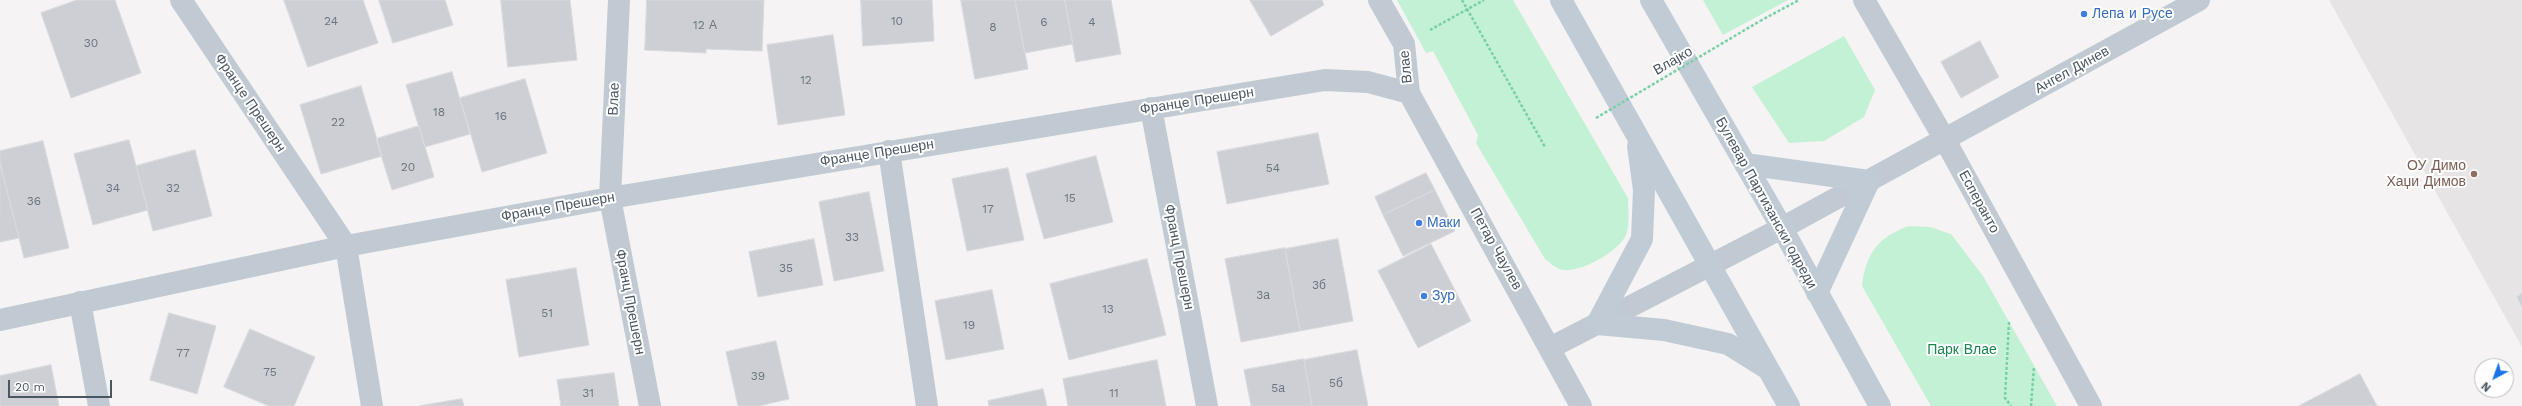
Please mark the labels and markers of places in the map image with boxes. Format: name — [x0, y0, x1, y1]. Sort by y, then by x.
place label: Лепа и Русе — [2092, 6, 2173, 22]
marker: Лепа и Русе — [2079, 9, 2089, 19]
place label: ОУ Димо Хаџи Димов — [2386, 158, 2466, 190]
marker: ОУ Димо Хаџи Димов — [2469, 169, 2479, 179]
place label: Маки — [1427, 215, 1461, 231]
marker: Маки — [1414, 218, 1424, 228]
place label: Зур — [1432, 288, 1455, 304]
marker: Зур — [1419, 291, 1429, 301]

